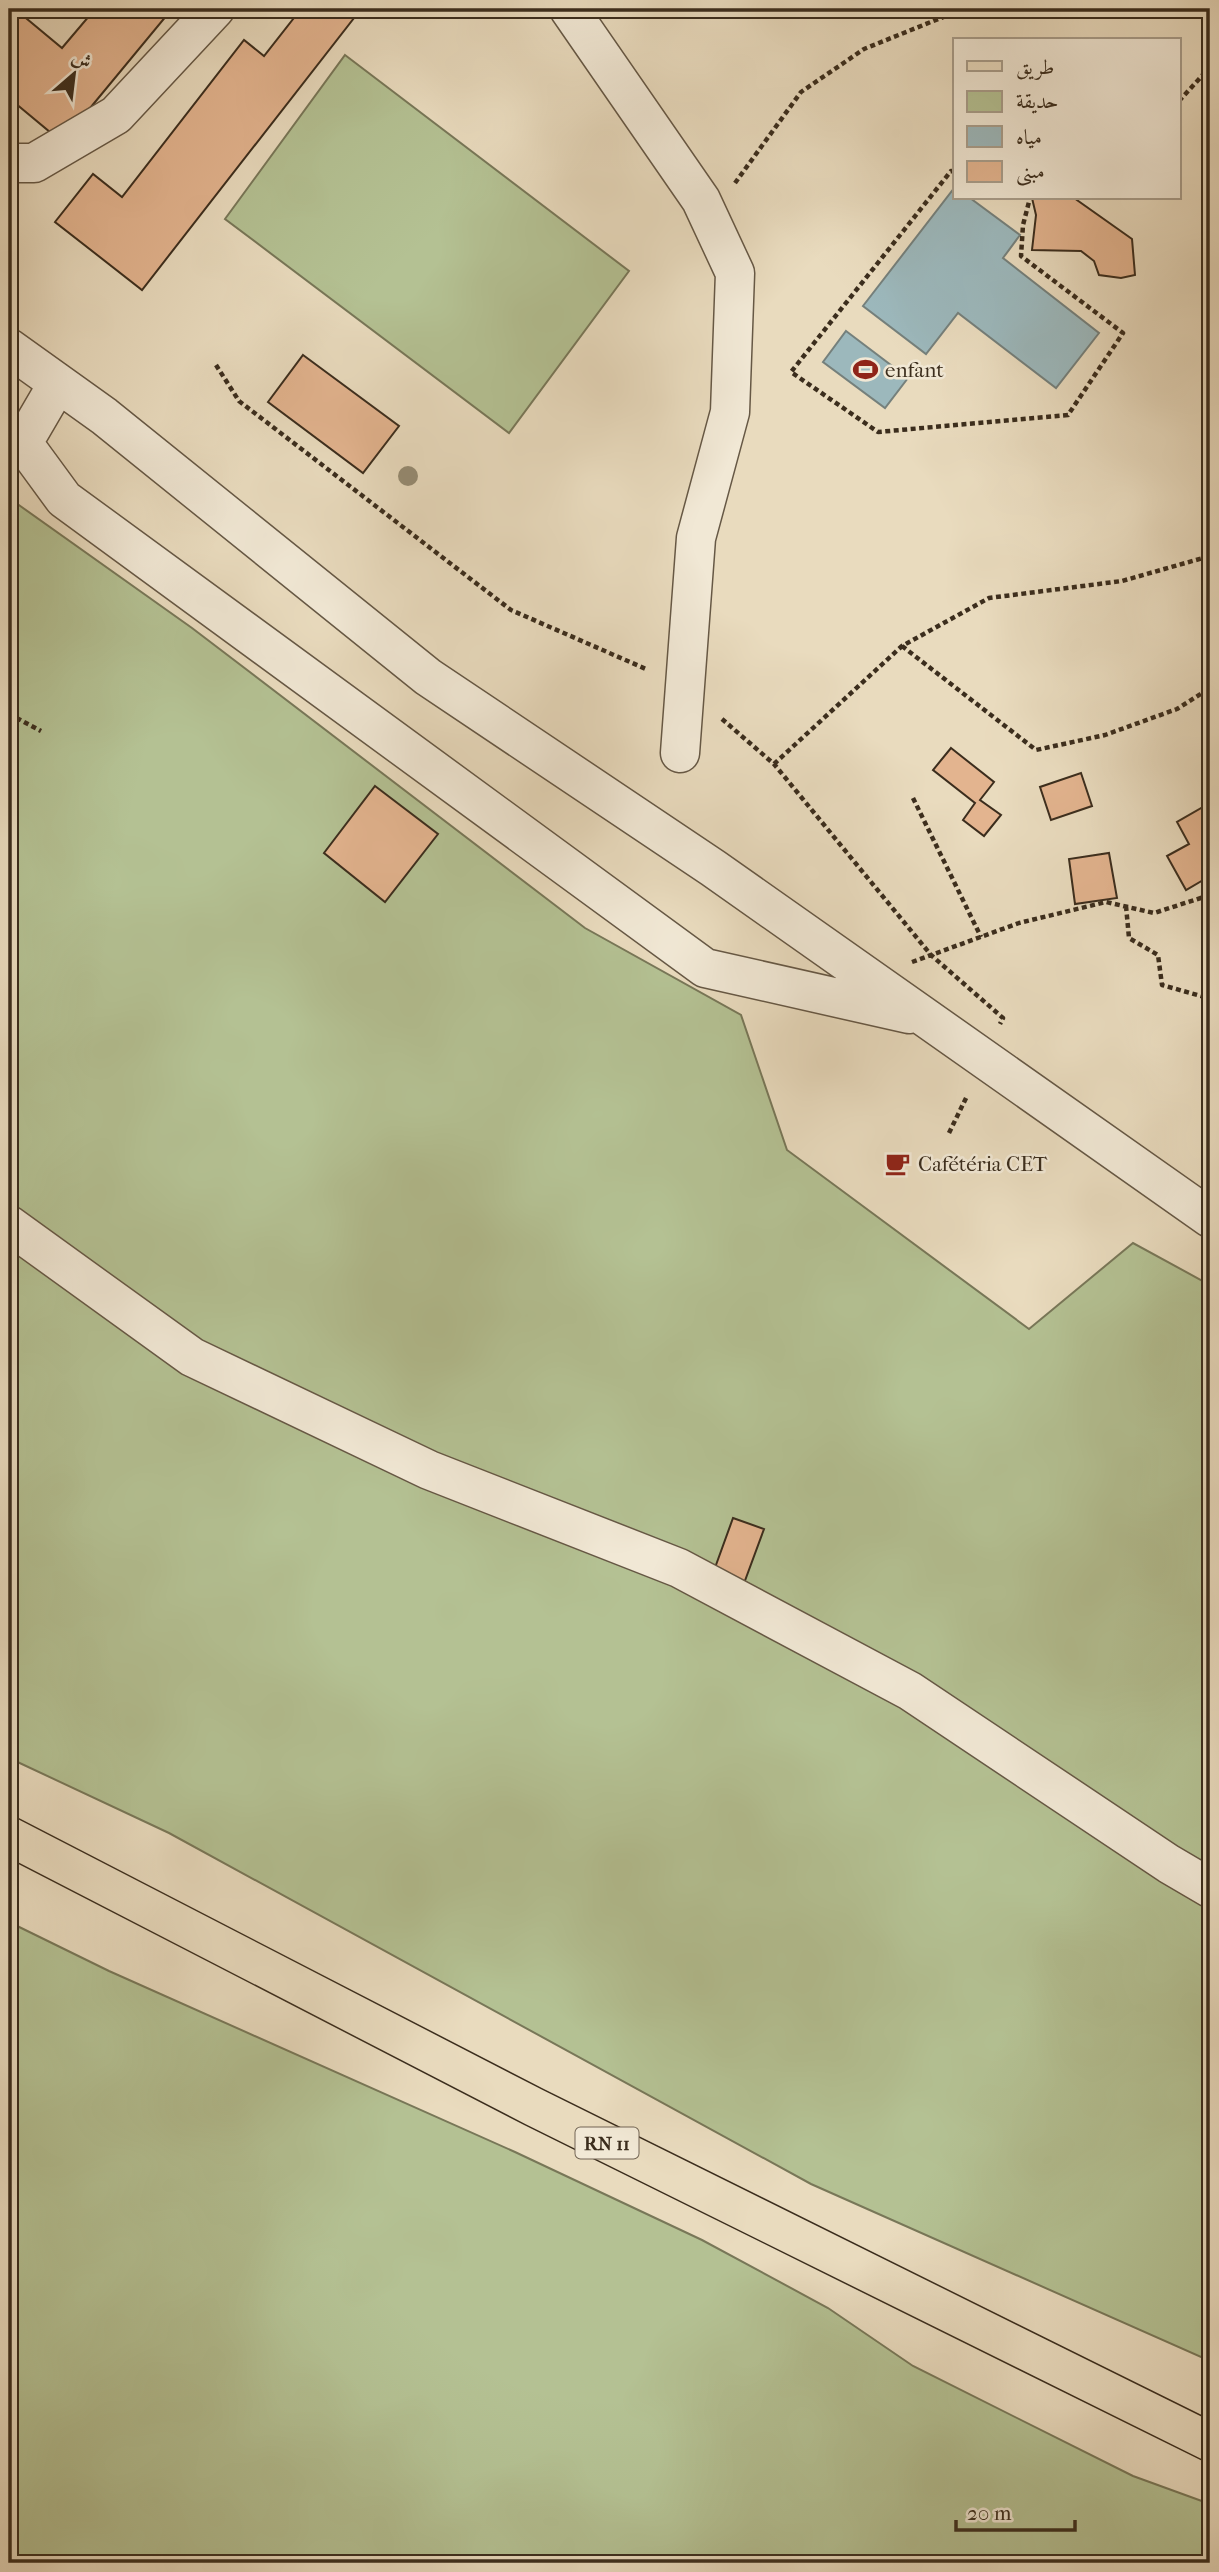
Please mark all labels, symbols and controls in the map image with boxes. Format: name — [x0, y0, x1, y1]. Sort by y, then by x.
north arrow — [38, 38, 108, 108]
legend — [953, 38, 1180, 200]
text: ش — [68, 46, 95, 74]
text: طريق — [1016, 55, 1054, 80]
text: حديقة — [1016, 89, 1059, 114]
text: مياه — [1016, 125, 1042, 149]
text: مبنى — [1016, 159, 1045, 186]
sports icon: enfant — [851, 356, 879, 384]
place label: enfant — [885, 358, 944, 382]
cafe icon: Cafétéria CET — [884, 1150, 912, 1178]
place label: Cafétéria CET — [918, 1152, 1048, 1176]
road number: RN 11 — [576, 2128, 638, 2158]
scale bar — [956, 2488, 1076, 2532]
text: 20 m — [967, 2501, 1012, 2525]

